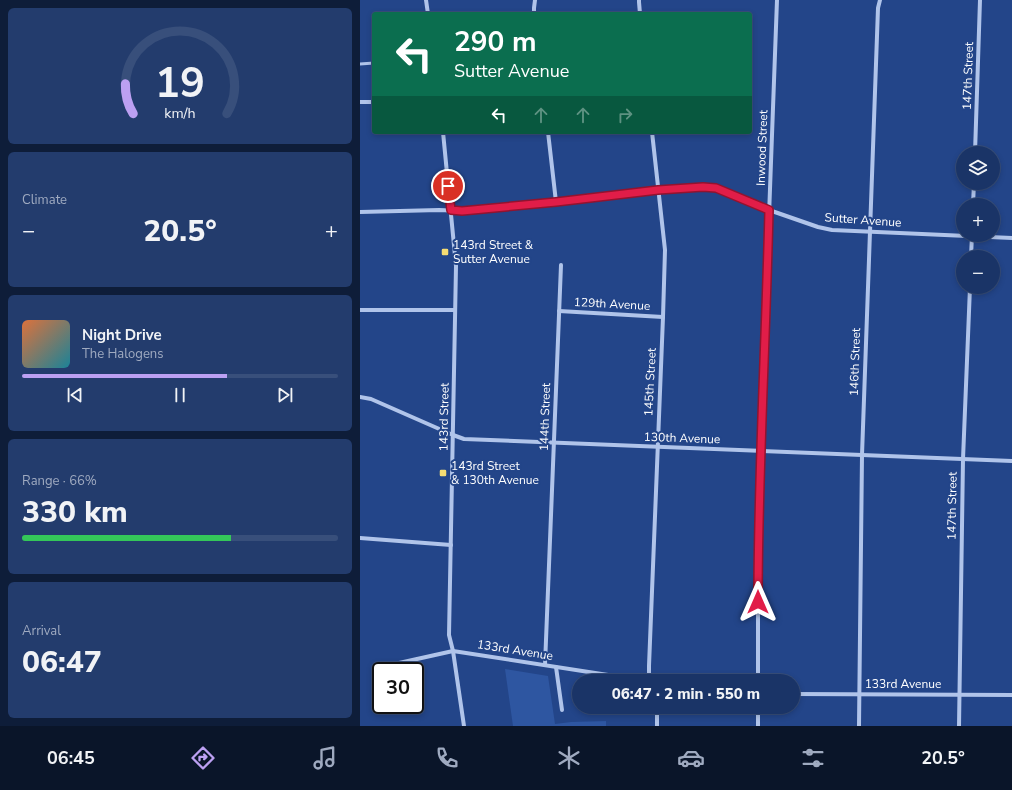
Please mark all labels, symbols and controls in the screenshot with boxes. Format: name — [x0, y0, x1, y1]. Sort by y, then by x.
text: 290 m — [454, 23, 537, 61]
icon: left — [388, 28, 440, 80]
street label: 147th Street — [959, 41, 977, 110]
text: 19 — [155, 55, 205, 112]
text: Sutter Avenue — [454, 59, 569, 83]
text: km/h — [164, 103, 196, 122]
icon: left — [488, 104, 510, 126]
icon: ahead — [530, 104, 552, 126]
icon: ahead — [572, 104, 594, 126]
icon: right — [614, 104, 636, 126]
street label: Inwood Street — [753, 109, 771, 186]
map controls — [956, 146, 1000, 294]
button: layers — [956, 146, 1000, 190]
pin — [431, 169, 465, 203]
icon: arrive — [437, 175, 459, 197]
text: Climate — [22, 191, 67, 209]
button: + — [956, 198, 1000, 242]
street label: Sutter Avenue — [824, 209, 902, 231]
text: 20.5° — [143, 211, 217, 252]
text: − — [22, 216, 35, 246]
text: + — [325, 216, 338, 246]
place label: 143rd Street & Sutter Avenue — [453, 237, 534, 267]
marker: 143rd Street & Sutter Avenue — [440, 247, 450, 257]
button: − — [956, 250, 1000, 294]
street label: 129th Avenue — [573, 294, 651, 314]
text: Night Drive — [82, 325, 162, 345]
street label: 146th Street — [846, 327, 864, 396]
text: The Halogens — [82, 345, 163, 363]
street label: 145th Street — [640, 347, 660, 417]
street label: 143rd Street — [435, 382, 453, 451]
street label: 144th Street — [536, 382, 554, 451]
icon: previous — [64, 384, 86, 406]
icon: pause — [169, 384, 191, 406]
icon: next — [274, 384, 296, 406]
street label: 130th Avenue — [643, 429, 721, 447]
place label: 143rd Street & 130th Avenue — [451, 458, 539, 488]
marker: 143rd Street & 130th Avenue — [438, 468, 448, 478]
street label: 147th Street — [943, 471, 961, 540]
text: Range · 66% — [22, 472, 97, 490]
text: 330 km — [22, 492, 128, 533]
position arrow — [737, 581, 779, 623]
text: Arrival — [22, 622, 61, 640]
street label: 133rd Avenue — [476, 636, 554, 664]
text: 06:47 — [22, 642, 102, 683]
speed limit sign: 30 — [372, 662, 424, 714]
street label: 133rd Avenue — [865, 676, 941, 692]
text: 06:47 · 2 min · 550 m — [612, 684, 760, 704]
icon: directions — [189, 744, 217, 772]
icon: music — [311, 744, 339, 772]
icon: phone — [433, 744, 461, 772]
icon: climate — [555, 744, 583, 772]
icon: car — [677, 744, 705, 772]
icon: filters — [799, 744, 827, 772]
text: 06:45 — [47, 746, 95, 770]
text: 20.5° — [921, 746, 965, 770]

